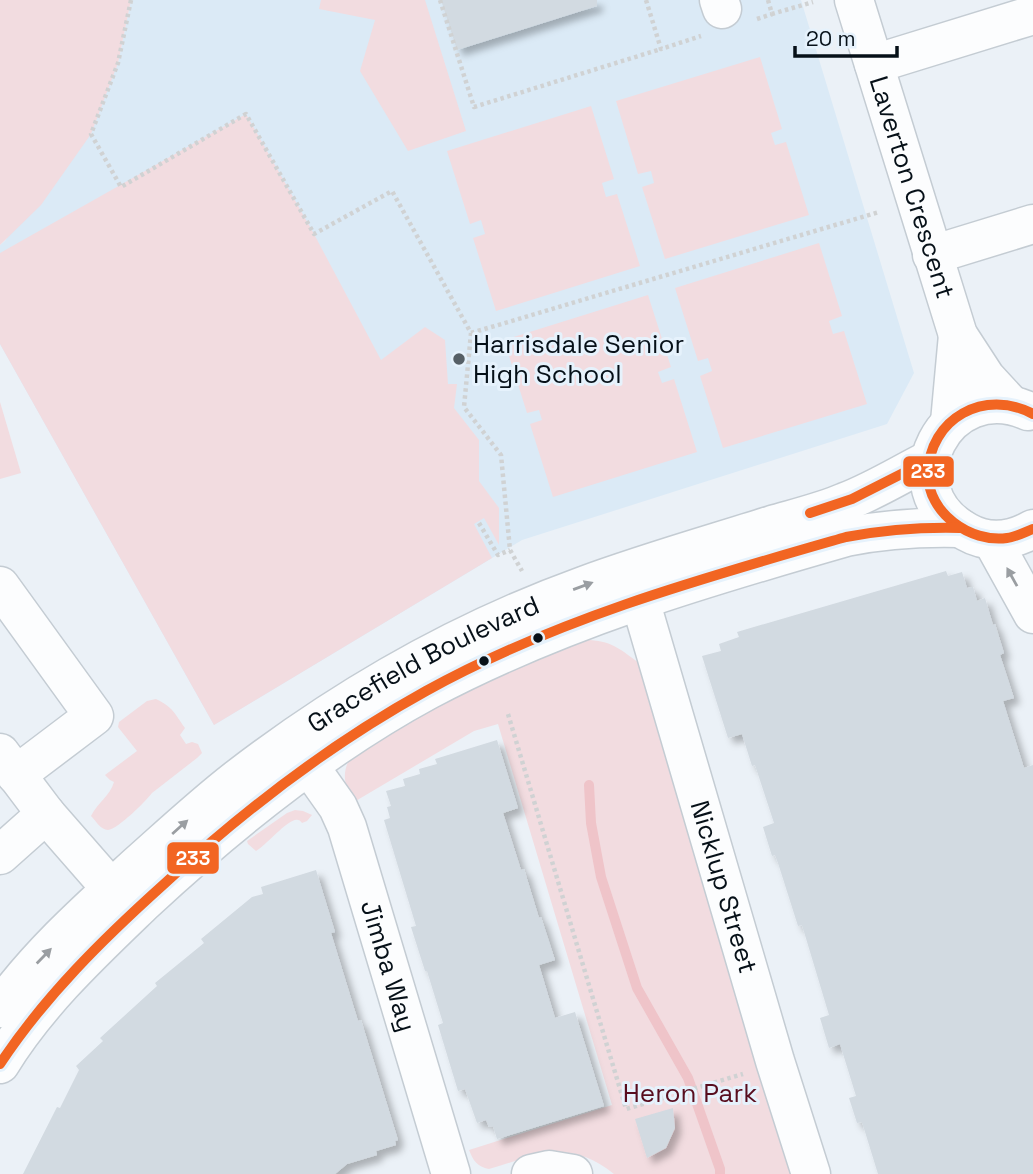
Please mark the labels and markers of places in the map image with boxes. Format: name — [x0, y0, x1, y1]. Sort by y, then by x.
place label: Harrisdale Senior High School — [473, 327, 684, 391]
marker: Harrisdale Senior High School — [451, 351, 467, 367]
unlabelled marker — [531, 631, 545, 645]
unlabelled marker — [477, 654, 491, 668]

